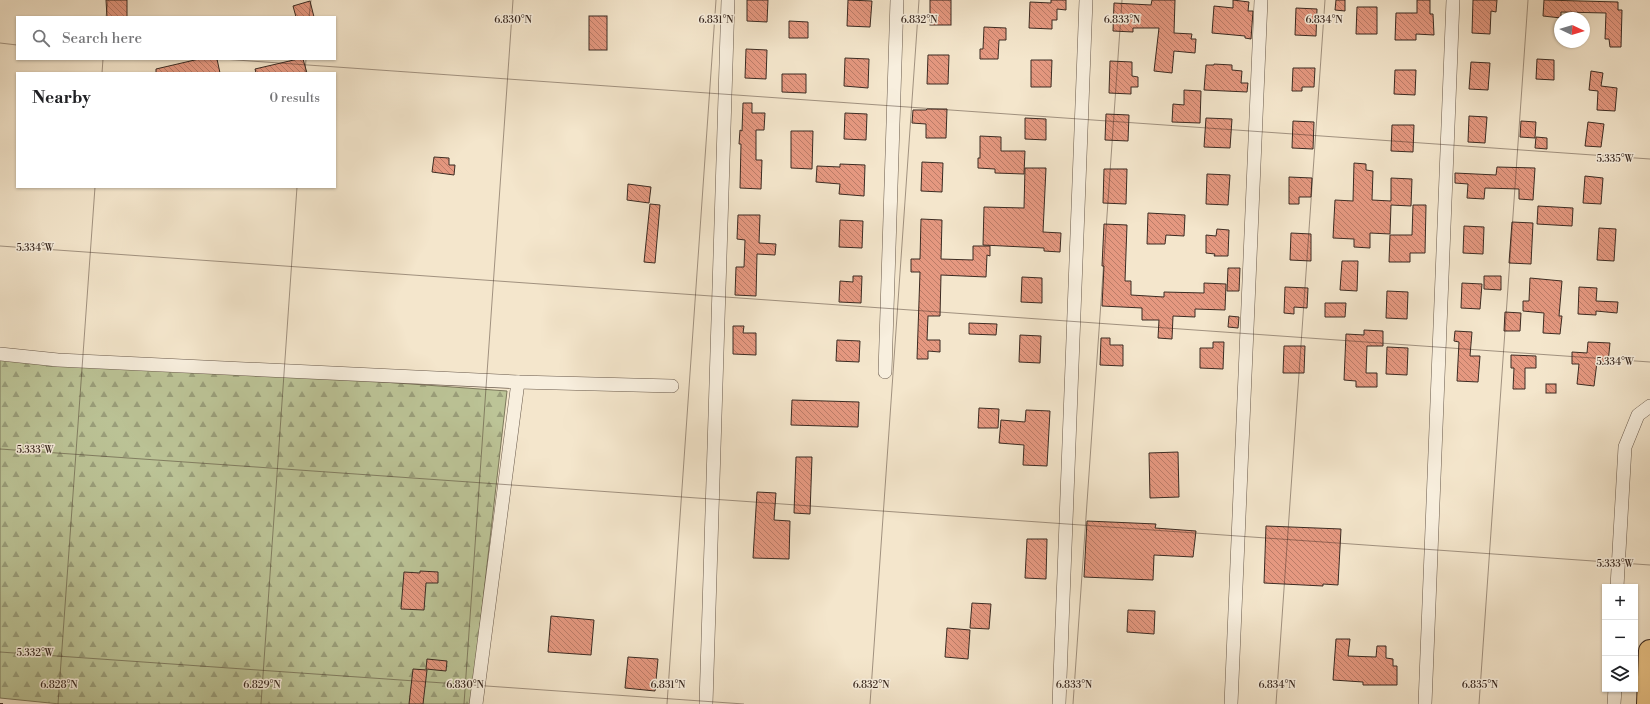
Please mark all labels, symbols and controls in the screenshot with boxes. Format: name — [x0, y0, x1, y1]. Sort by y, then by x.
north arrow — [1554, 12, 1590, 48]
text: 6.830°N — [494, 14, 532, 26]
text: 6.831°N — [698, 14, 734, 26]
text: 6.832°N — [901, 14, 938, 26]
text: 6.833°N — [1104, 14, 1141, 26]
text: 6.834°N — [1305, 14, 1343, 26]
search box — [16, 16, 336, 60]
icon: search — [30, 27, 52, 49]
text: Search here — [62, 29, 142, 48]
text: Nearby — [32, 87, 91, 109]
text: 0 results — [269, 90, 320, 106]
text: 5.335°W — [1596, 153, 1634, 165]
text: 5.334°W — [16, 242, 55, 254]
text: 5.334°W — [1596, 356, 1635, 368]
text: 5.333°W — [16, 444, 54, 456]
text: 5.333°W — [1596, 558, 1634, 570]
map controls — [1602, 584, 1638, 692]
button: + — [1602, 584, 1638, 620]
button: − — [1602, 620, 1638, 656]
text: 5.332°W — [16, 647, 55, 659]
button: layers — [1602, 656, 1638, 692]
text: 6.828°N — [40, 679, 78, 691]
text: 6.829°N — [243, 679, 281, 691]
text: 6.830°N — [446, 679, 484, 691]
text: 6.831°N — [650, 679, 686, 691]
text: 6.832°N — [853, 679, 890, 691]
text: 6.833°N — [1056, 679, 1093, 691]
text: 6.834°N — [1258, 679, 1296, 691]
text: 6.835°N — [1462, 679, 1499, 691]

